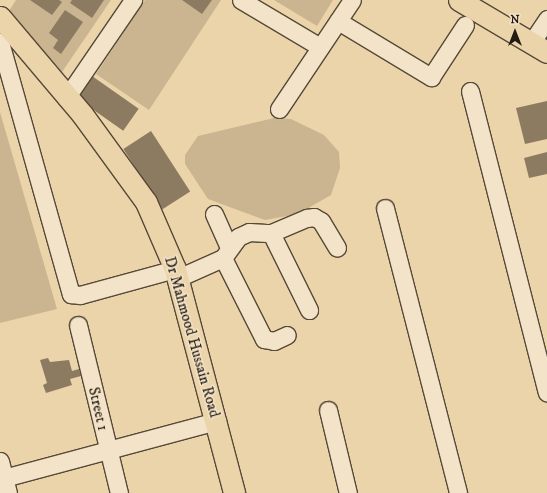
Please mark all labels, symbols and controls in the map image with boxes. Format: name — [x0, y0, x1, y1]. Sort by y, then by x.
north arrow — [495, 12, 535, 52]
text: N — [510, 13, 520, 27]
street label: Dr Mahmood Hussain Road — [160, 255, 224, 419]
street label: Street 1 — [84, 385, 112, 433]

